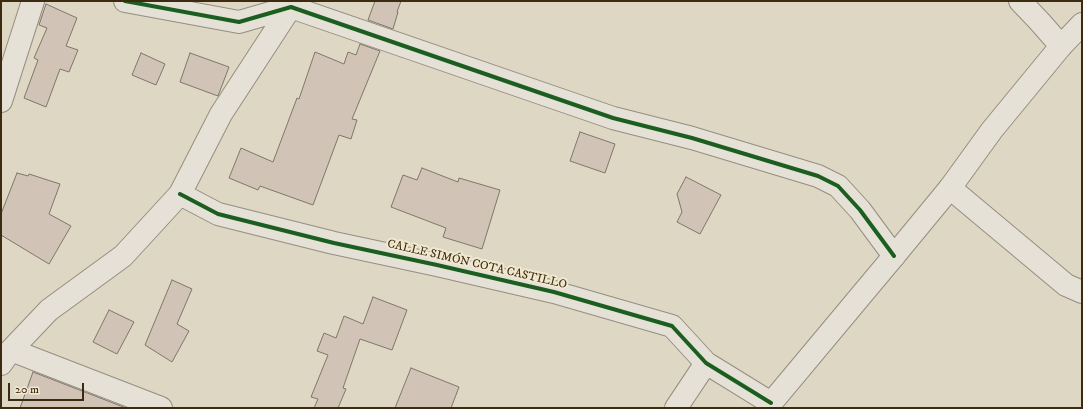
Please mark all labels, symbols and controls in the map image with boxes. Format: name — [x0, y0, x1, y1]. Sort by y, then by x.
street label: CALLE SIMÓN COTA CASTILLO — [386, 237, 568, 293]
scale bar — [10, 375, 86, 401]
text: 20 m — [15, 382, 39, 397]

